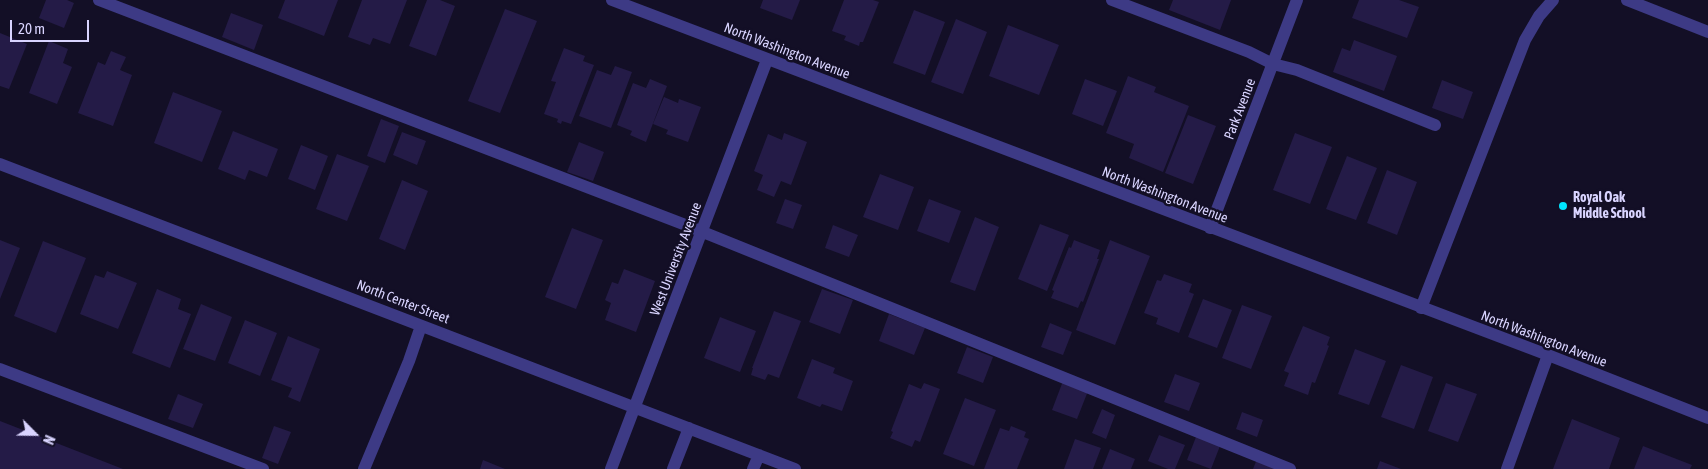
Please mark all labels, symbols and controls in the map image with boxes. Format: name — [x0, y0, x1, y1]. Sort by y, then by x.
scale bar — [12, 10, 91, 42]
street label: North Washington Avenue — [722, 19, 852, 83]
text: 20 m — [18, 20, 45, 37]
street label: Park Avenue — [1221, 76, 1259, 142]
street label: North Washington Avenue — [1100, 163, 1230, 227]
place label: Royal Oak Middle School — [1573, 190, 1645, 222]
street label: West University Avenue — [647, 200, 705, 318]
marker: Royal Oak Middle School — [1557, 200, 1569, 212]
street label: North Center Street — [354, 277, 452, 327]
street label: North Washington Avenue — [1479, 307, 1609, 371]
north arrow — [10, 409, 60, 459]
text: N — [40, 433, 58, 447]

